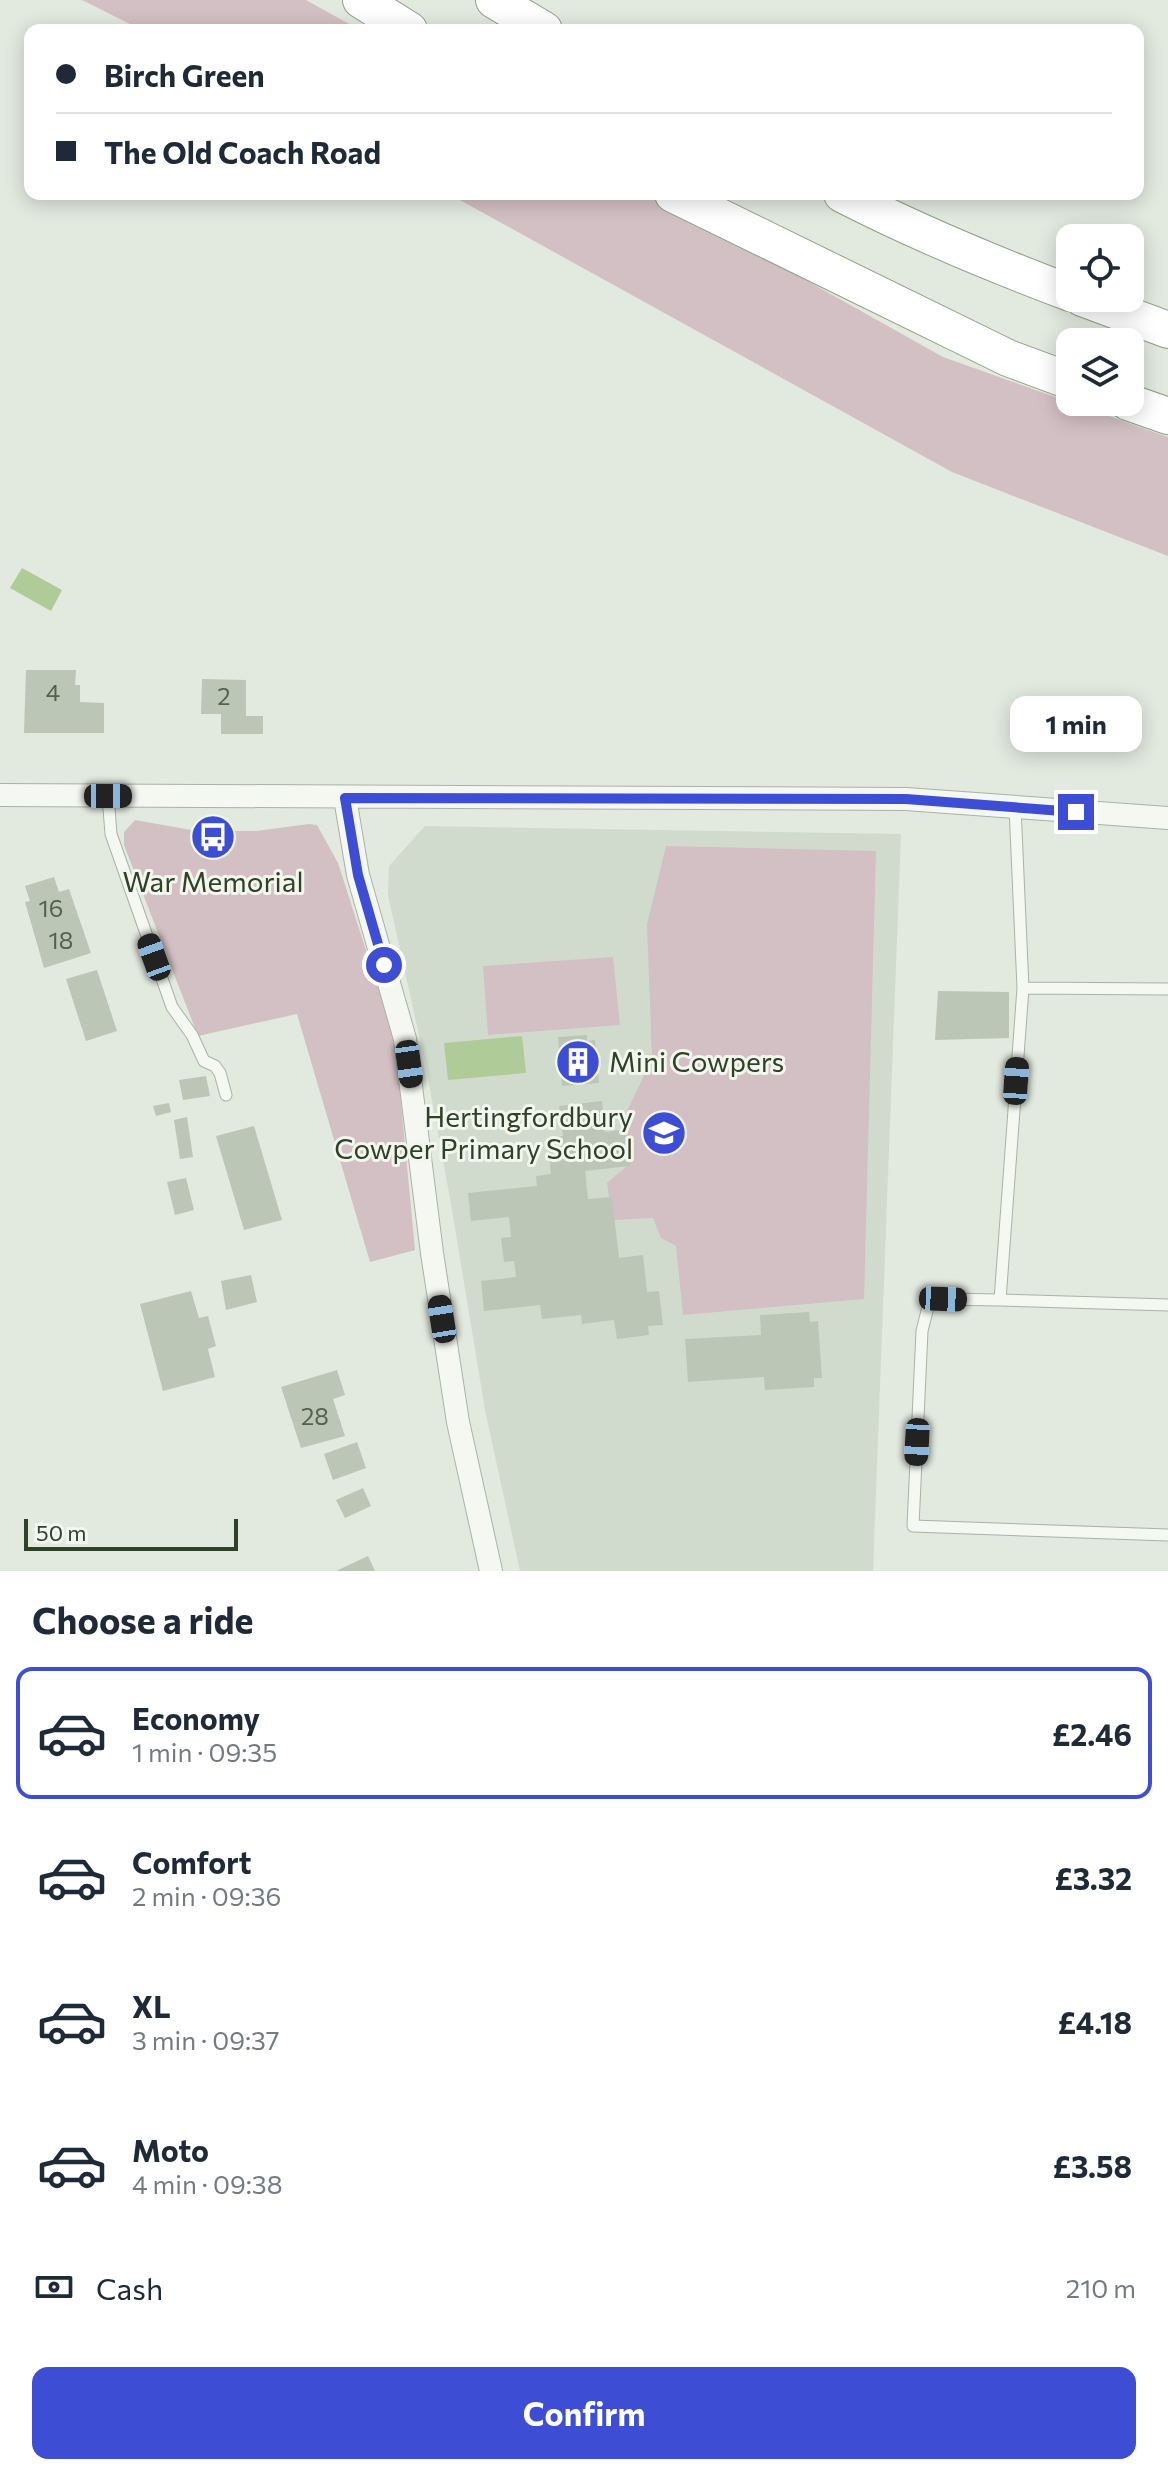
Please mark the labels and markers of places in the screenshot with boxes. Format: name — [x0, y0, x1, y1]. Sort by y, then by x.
bus stop icon: War Memorial — [189, 813, 237, 861]
place label: War Memorial — [122, 864, 304, 898]
building icon: Mini Cowpers — [554, 1038, 602, 1086]
place label: Mini Cowpers — [609, 1044, 784, 1078]
place label: Hertingfordbury Cowper Primary School — [334, 1099, 633, 1165]
school or university icon: Hertingfordbury Cowper Primary School — [640, 1109, 688, 1157]

